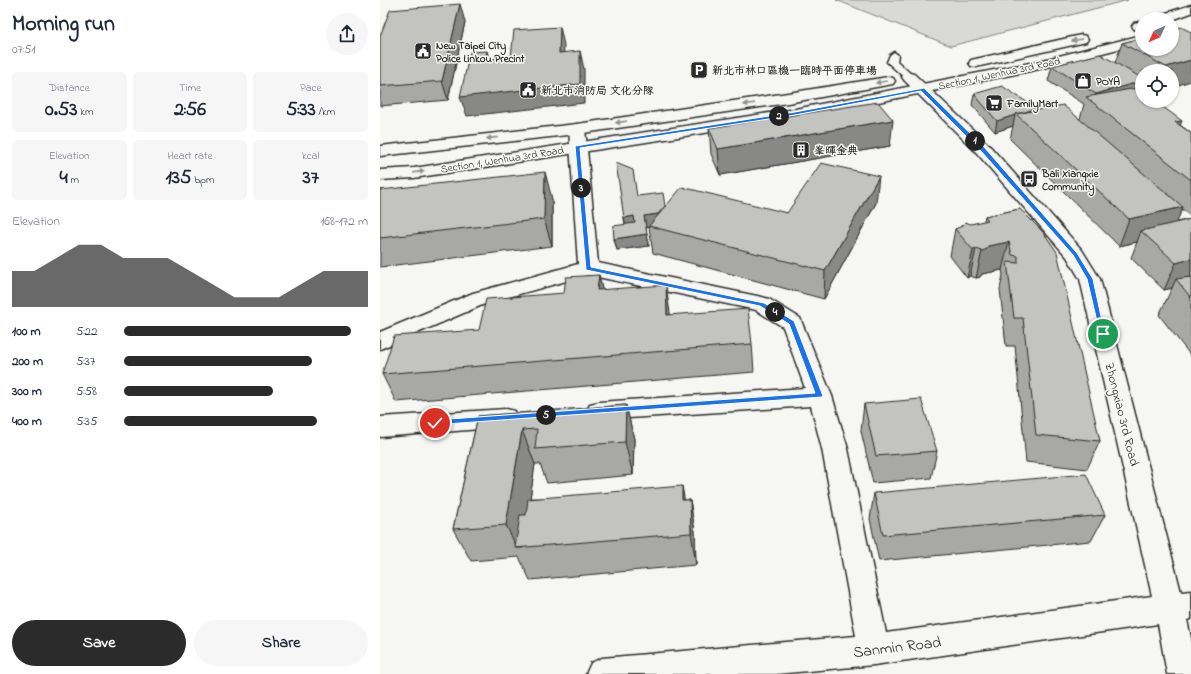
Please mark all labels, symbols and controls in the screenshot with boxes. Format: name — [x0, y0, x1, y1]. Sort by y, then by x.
text: Morning run — [12, 9, 115, 41]
north arrow — [1135, 12, 1179, 56]
map controls — [1135, 12, 1179, 108]
button: share — [326, 13, 368, 55]
place label: New Taipei City Police Linkou Precint — [435, 38, 525, 67]
one-way arrow — [1071, 38, 1083, 44]
text: 07:51 — [12, 40, 36, 59]
public building icon: New Taipei City Police Linkou Precint — [413, 41, 433, 61]
street label: Section 1, Wenhua 3rd Road — [937, 53, 1062, 95]
parking icon: 新北市林口區機一臨時平面停車場 — [689, 60, 709, 80]
place label: 新北市林口區機一臨時平面停車場 — [712, 63, 877, 79]
button: locate — [1135, 64, 1179, 108]
shop icon: POYA — [1073, 71, 1093, 91]
place label: POYA — [1095, 74, 1120, 90]
one-way arrow — [875, 79, 887, 85]
text: Distance — [49, 80, 90, 96]
text: Time — [179, 80, 201, 96]
text: Pace — [300, 80, 321, 96]
public building icon: 新北市消防局 文化分隊 — [518, 80, 538, 100]
place label: 新北市消防局 文化分隊 — [541, 83, 654, 99]
supermarket icon: FamilyMart — [984, 93, 1004, 113]
text: 0.53 — [45, 96, 77, 125]
text: 2:56 — [174, 96, 206, 125]
text: 5:33 — [286, 96, 316, 125]
place label: FamilyMart — [1006, 96, 1059, 113]
one-way arrow — [743, 101, 755, 107]
text: km — [77, 104, 94, 120]
text: /km — [316, 104, 335, 120]
pin: 2 — [769, 106, 789, 126]
text: 2 — [776, 108, 782, 124]
one-way arrow — [615, 119, 627, 125]
pin: 1 — [965, 131, 985, 151]
text: 1 — [973, 133, 977, 149]
one-way arrow — [486, 135, 498, 142]
building icon: 峯暉金典 — [791, 140, 811, 160]
street label: Section 1, Wenhua 3rd Road — [439, 142, 565, 178]
place label: 峯暉金典 — [814, 143, 858, 159]
text: Elevation — [49, 148, 90, 164]
text: Heart rate — [167, 148, 213, 164]
text: kcal — [302, 148, 319, 164]
text: 4 — [60, 164, 68, 193]
text: 135 — [165, 164, 191, 193]
text: 37 — [302, 164, 319, 193]
place label: Bali Xiangxie Community — [1041, 166, 1099, 196]
one-way arrow — [413, 169, 425, 175]
bus stop icon: Bali Xiangxie Community — [1019, 169, 1039, 189]
text: m — [68, 172, 79, 188]
text: bpm — [191, 172, 215, 188]
pin: 3 — [571, 178, 591, 198]
text: 3 — [579, 180, 583, 196]
text: Elevation — [12, 212, 60, 231]
text: 168–172 m — [320, 212, 368, 231]
pin: 4 — [765, 302, 785, 322]
text: 4 — [773, 304, 777, 320]
pin — [1086, 317, 1120, 351]
text: 100 m — [12, 322, 41, 341]
text: 5:22 — [76, 322, 97, 341]
icon: arrive — [1092, 323, 1114, 345]
text: 200 m — [12, 352, 43, 371]
text: 5:37 — [76, 352, 95, 371]
street label: Zhongxiao 3rd Road — [1099, 361, 1144, 469]
text: 300 m — [12, 382, 42, 401]
text: 5:58 — [76, 382, 97, 401]
pin: 5 — [536, 405, 556, 425]
pin — [418, 406, 452, 440]
text: 5 — [543, 407, 549, 423]
text: 400 m — [12, 412, 42, 431]
text: 5:35 — [76, 412, 97, 431]
icon: check — [424, 412, 446, 434]
button: Save — [12, 620, 186, 666]
button: Share — [194, 620, 368, 666]
street label: Sanmin Road — [852, 631, 943, 665]

